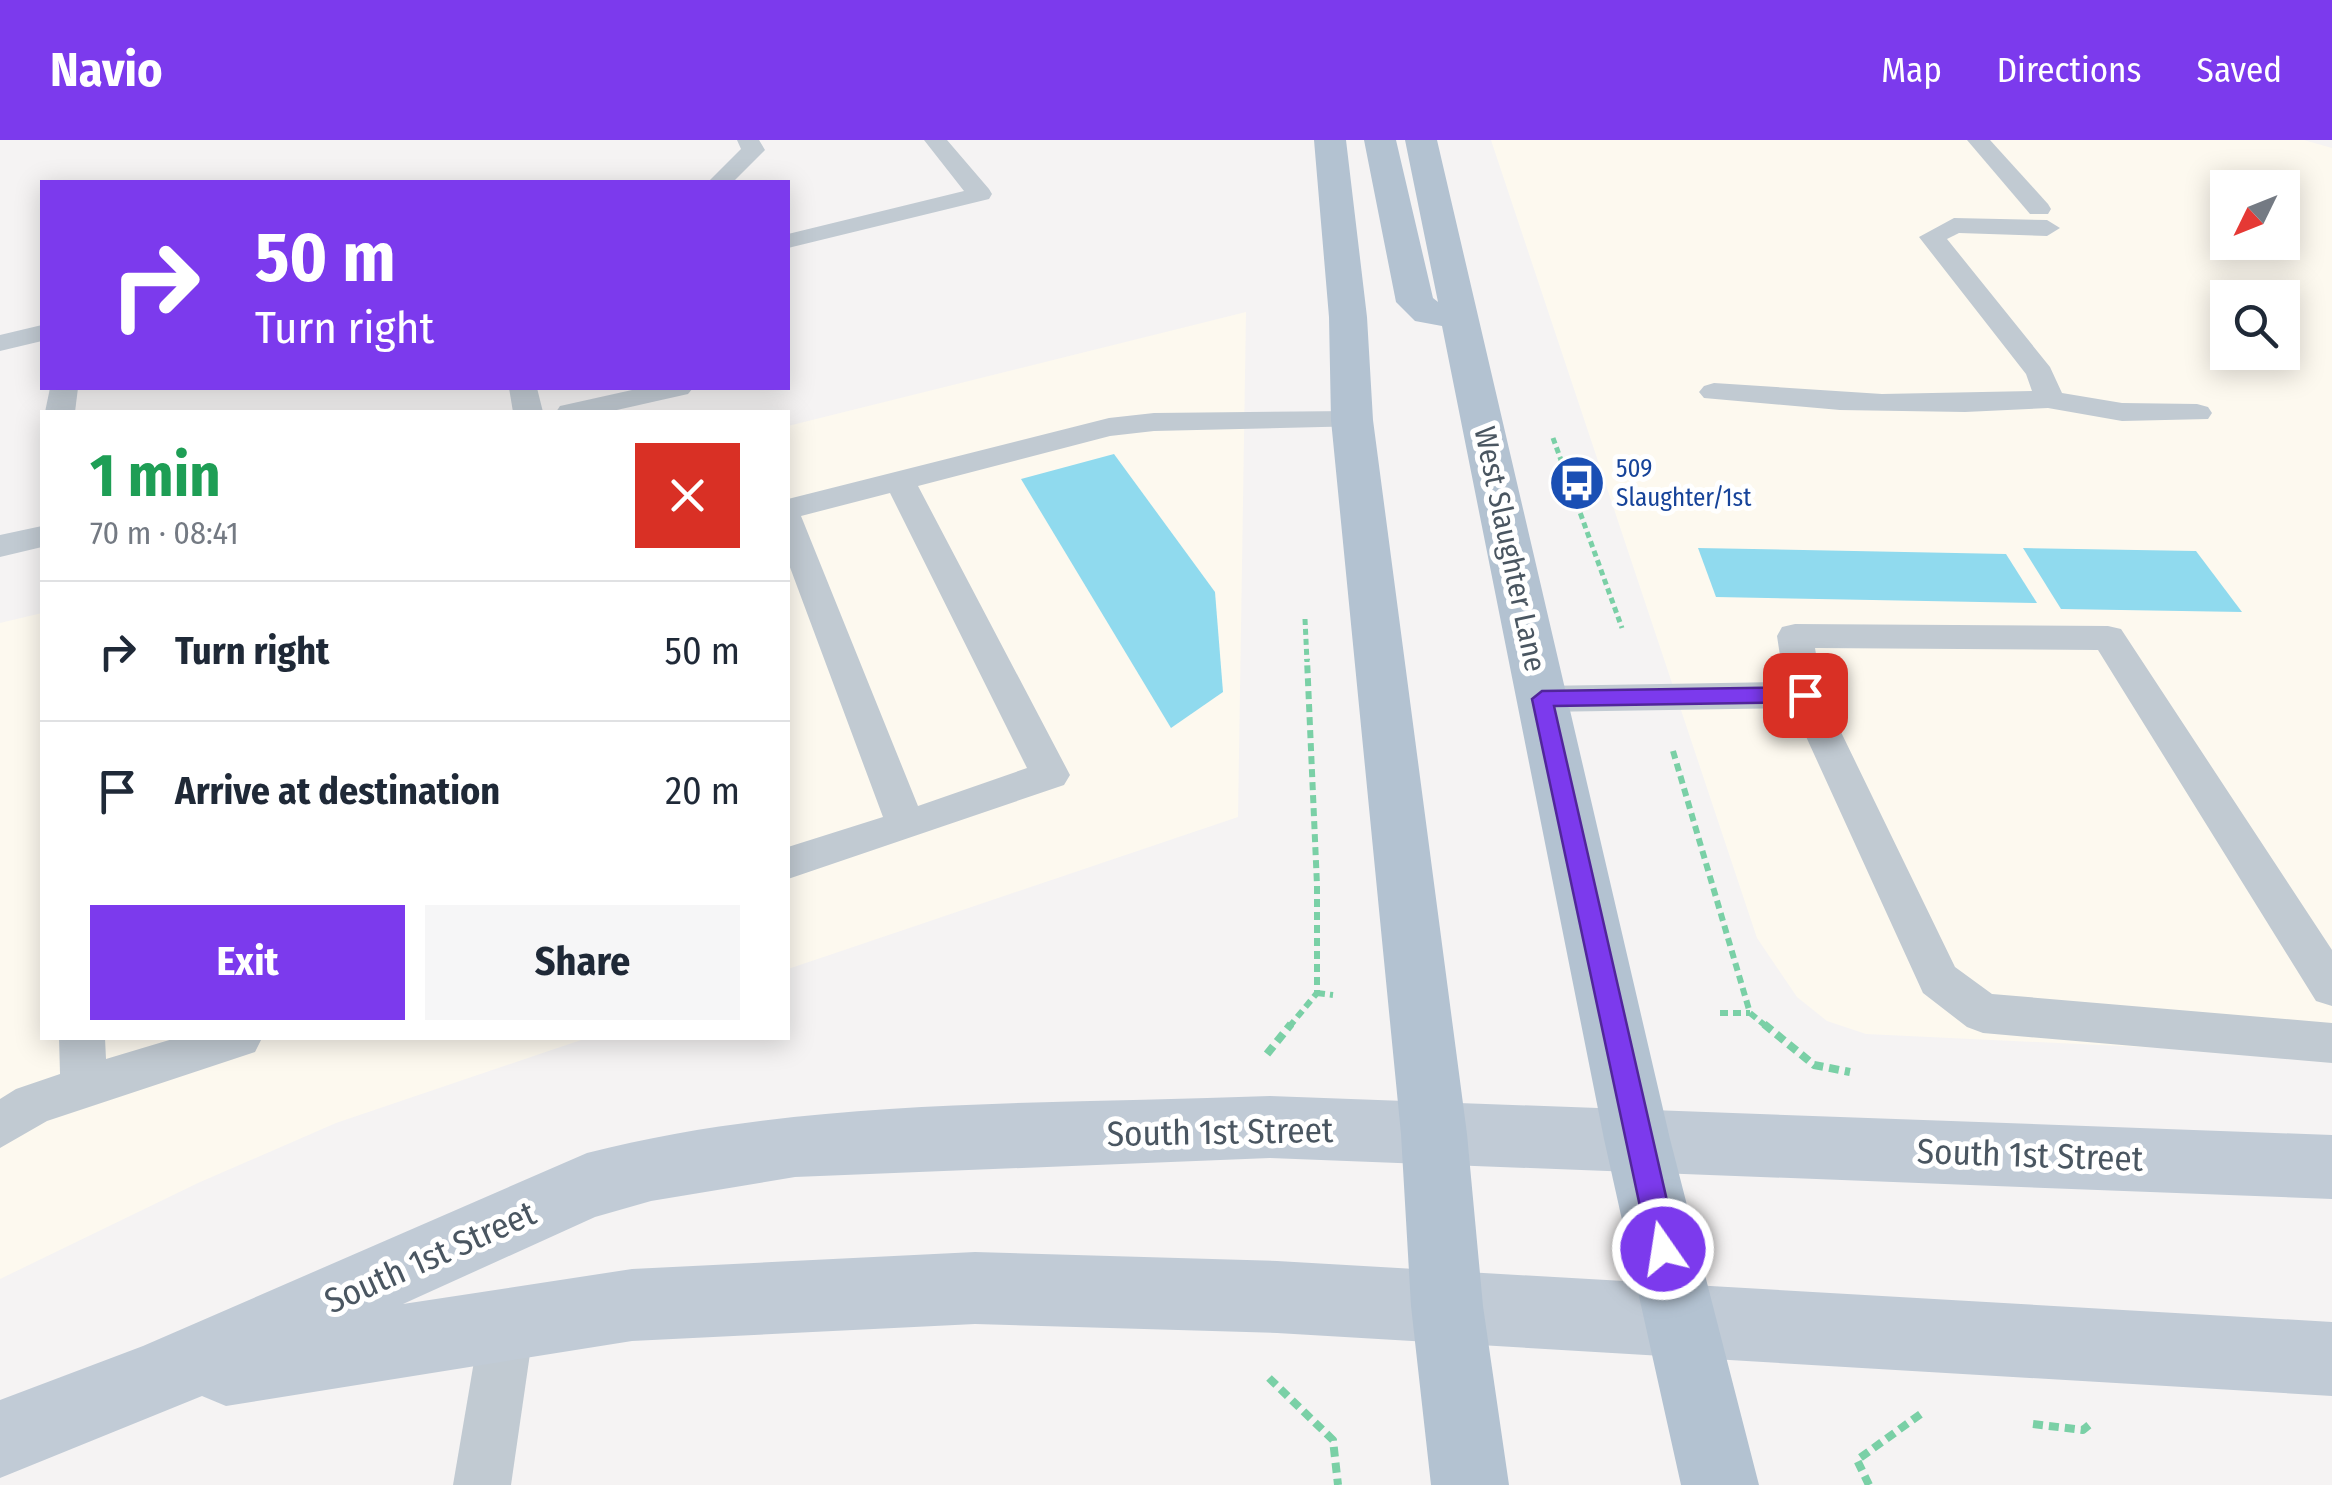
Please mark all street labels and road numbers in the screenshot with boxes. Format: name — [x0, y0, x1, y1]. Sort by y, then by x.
street label: West Slaughter Lane — [1466, 423, 1554, 675]
street label: South 1st Street — [1106, 1109, 1334, 1155]
street label: South 1st Street — [1916, 1130, 2144, 1180]
street label: South 1st Street — [318, 1192, 543, 1322]

